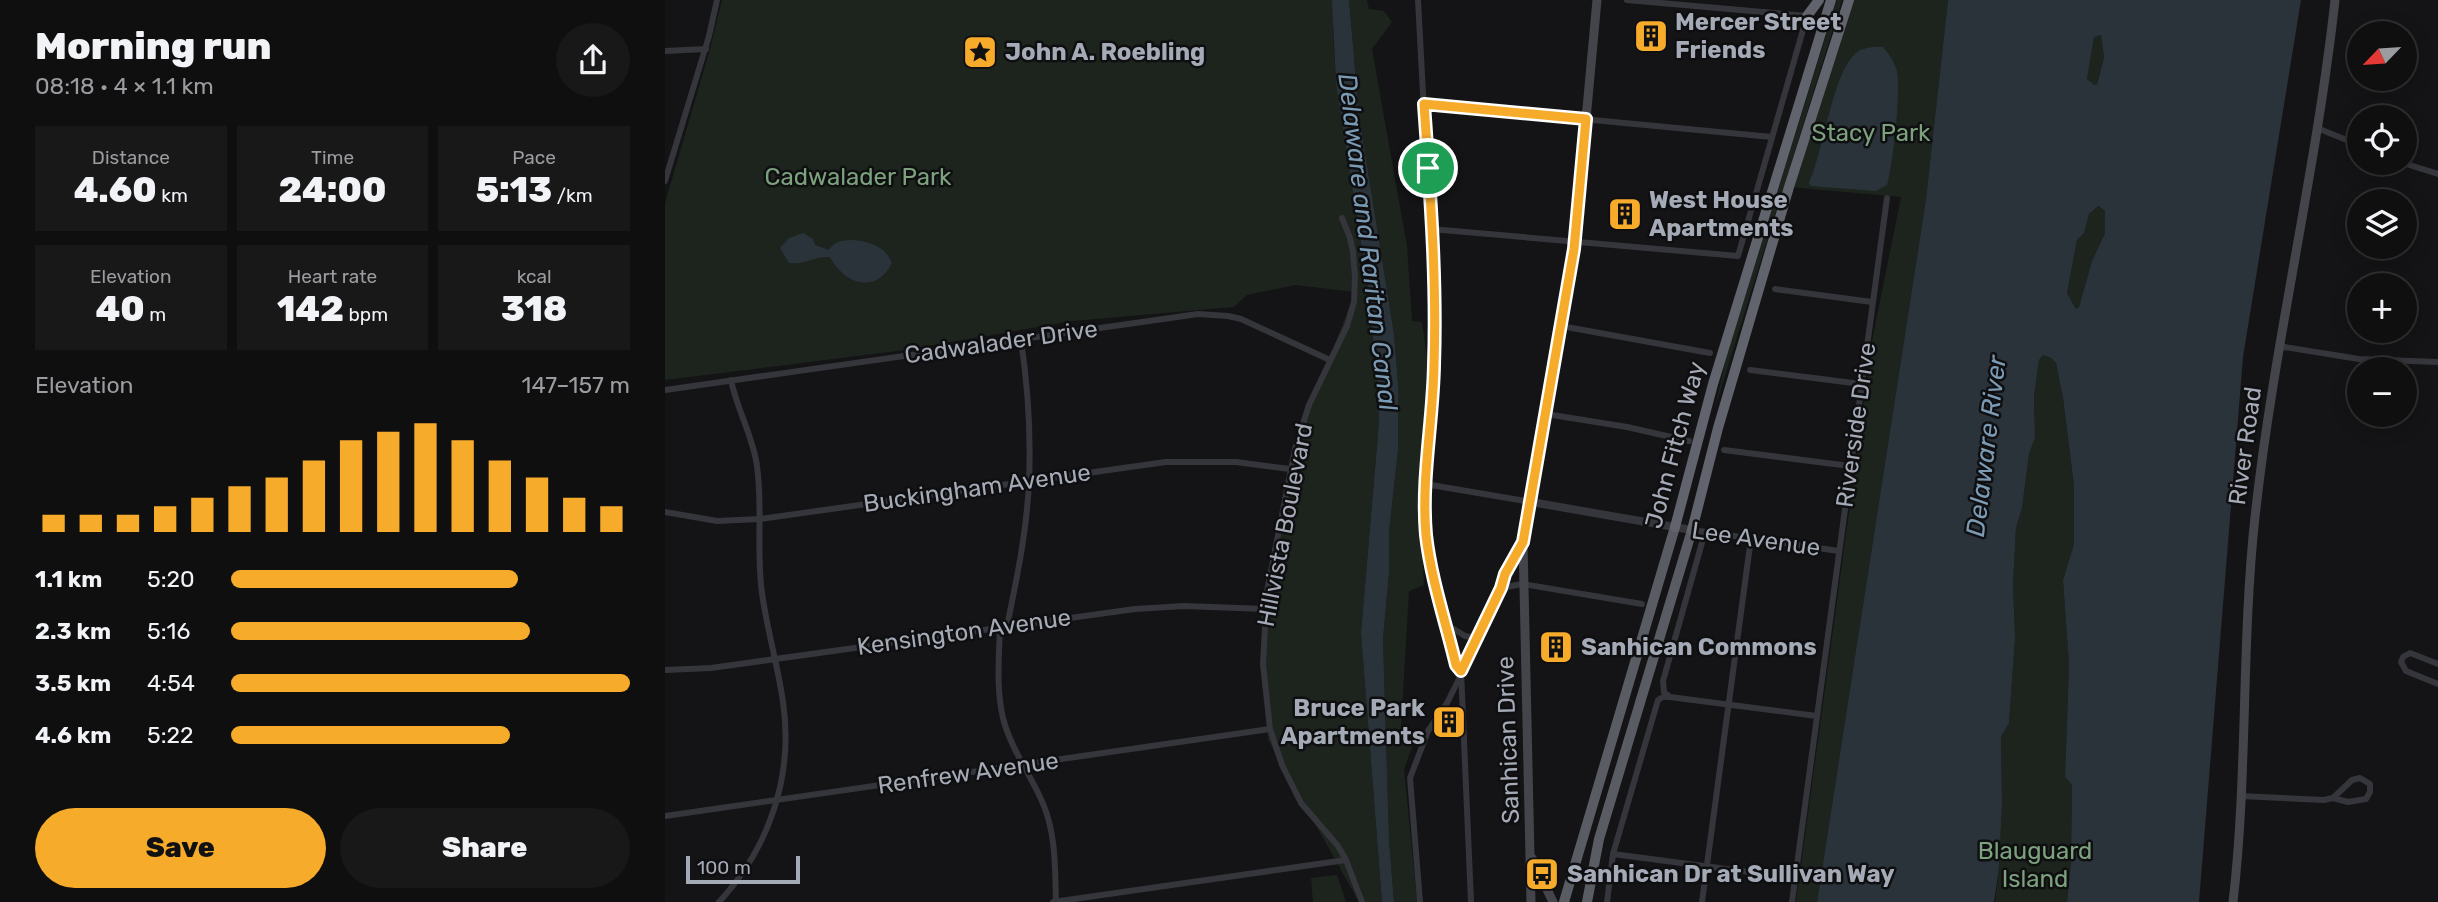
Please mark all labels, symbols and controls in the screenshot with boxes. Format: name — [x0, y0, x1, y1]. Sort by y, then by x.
place label: Mercer Street Friends — [1675, 8, 1841, 64]
building icon: Mercer Street Friends — [1632, 17, 1670, 55]
north arrow — [2347, 21, 2417, 91]
map controls — [2347, 21, 2417, 427]
text: Morning run — [35, 23, 272, 69]
button: share — [556, 23, 630, 97]
place icon: John A. Roebling — [961, 33, 999, 71]
place label: John A. Roebling — [1005, 38, 1205, 66]
text: 08:18 · 4 × 1.1 km — [35, 72, 214, 100]
water label: Delaware and Raritan Canal — [1331, 72, 1404, 413]
button: locate — [2347, 105, 2417, 175]
park label: Stacy Park — [1812, 119, 1931, 147]
pin — [1398, 138, 1458, 198]
text: Distance — [92, 146, 170, 169]
text: Time — [311, 146, 354, 169]
text: Pace — [512, 146, 556, 169]
icon: arrive — [1409, 149, 1447, 187]
park label: Cadwalader Park — [765, 163, 952, 191]
text: 4.60 — [74, 169, 157, 211]
text: 24:00 — [278, 169, 387, 211]
text: 5:13 — [476, 169, 552, 211]
text: km — [157, 184, 188, 207]
text: /km — [552, 184, 593, 207]
place label: West House Apartments — [1649, 186, 1794, 242]
button: layers — [2347, 189, 2417, 259]
building icon: West House Apartments — [1606, 195, 1644, 233]
text: Elevation — [90, 265, 172, 288]
text: Heart rate — [288, 265, 377, 288]
text: kcal — [517, 265, 552, 288]
button: + — [2347, 273, 2417, 343]
text: 40 — [95, 288, 145, 330]
text: 142 — [277, 288, 344, 330]
text: 318 — [501, 288, 567, 330]
text: m — [145, 303, 166, 326]
text: bpm — [344, 303, 388, 326]
street label: Cadwalader Drive — [903, 315, 1099, 369]
street label: Riverside Drive — [1831, 341, 1881, 509]
water label: Delaware River — [1960, 353, 2013, 539]
button: − — [2347, 357, 2417, 427]
street label: John Fitch Way — [1639, 359, 1711, 531]
text: Elevation — [35, 371, 134, 399]
text: 147–157 m — [522, 371, 630, 399]
street label: River Road — [2223, 385, 2267, 507]
street label: Hillvista Boulevard — [1252, 421, 1318, 629]
street label: Buckingham Avenue — [862, 458, 1092, 518]
street label: Lee Avenue — [1690, 516, 1822, 562]
text: 1.1 km — [35, 565, 102, 593]
text: 5:20 — [147, 565, 195, 593]
street label: Kensington Avenue — [855, 603, 1073, 661]
text: 2.3 km — [35, 617, 111, 645]
text: 5:16 — [147, 617, 190, 645]
building icon: Sanhican Commons — [1537, 628, 1575, 666]
place label: Sanhican Commons — [1581, 633, 1817, 661]
street label: Sanhican Drive — [1491, 656, 1525, 824]
text: 3.5 km — [35, 669, 111, 697]
text: 4:54 — [147, 669, 195, 697]
place label: Bruce Park Apartments — [1280, 694, 1425, 750]
building icon: Bruce Park Apartments — [1430, 703, 1468, 741]
text: 4.6 km — [35, 721, 111, 749]
text: 5:22 — [147, 721, 194, 749]
street label: Renfrew Avenue — [876, 746, 1060, 800]
button: Save — [35, 808, 326, 888]
button: Share — [340, 808, 630, 888]
park label: Blauguard Island — [1978, 837, 2092, 893]
scale bar — [686, 853, 800, 885]
bus stop icon: Sanhican Dr at Sullivan Way — [1523, 855, 1561, 893]
text: 100 m — [697, 856, 751, 879]
place label: Sanhican Dr at Sullivan Way — [1567, 860, 1895, 888]

